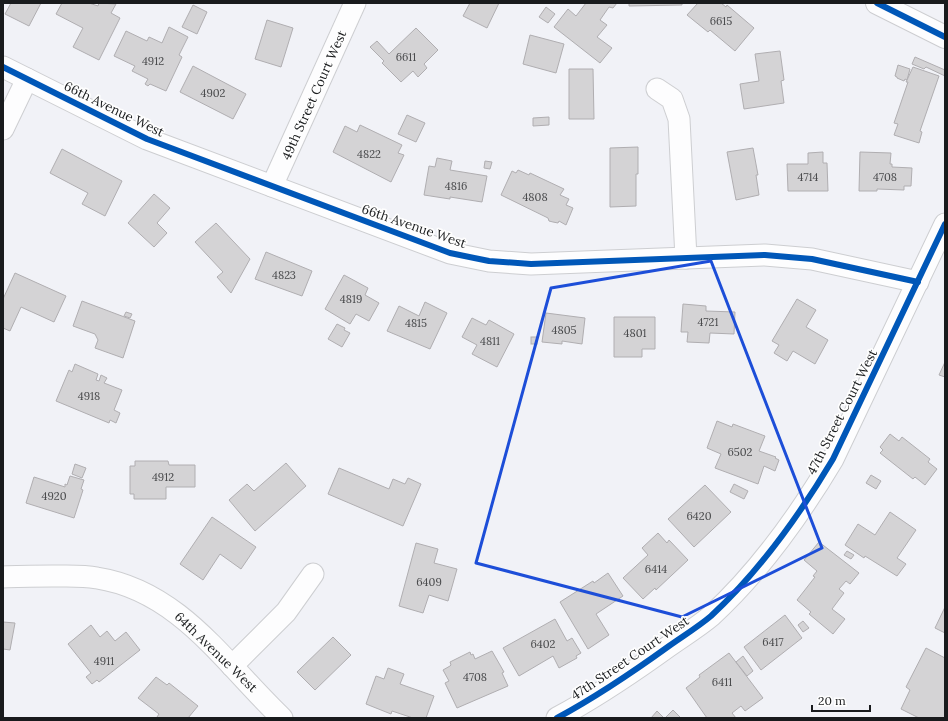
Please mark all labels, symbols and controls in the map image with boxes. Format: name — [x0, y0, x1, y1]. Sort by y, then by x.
house number: 6615 — [710, 14, 732, 28]
street label: 49th Street Court West — [278, 27, 350, 163]
house number: 6611 — [396, 50, 416, 64]
house number: 4912 — [142, 54, 164, 68]
street label: 66th Avenue West — [61, 77, 167, 141]
house number: 4902 — [201, 86, 226, 100]
house number: 4822 — [357, 147, 381, 161]
house number: 4714 — [798, 170, 819, 184]
house number: 4708 — [873, 170, 897, 184]
house number: 4816 — [445, 179, 467, 193]
house number: 4808 — [522, 190, 548, 204]
street label: 66th Avenue West — [360, 200, 468, 252]
house number: 4823 — [272, 268, 296, 282]
house number: 4819 — [340, 292, 362, 306]
house number: 4721 — [698, 315, 718, 329]
house number: 4815 — [405, 316, 427, 330]
house number: 4805 — [552, 323, 576, 337]
house number: 4801 — [624, 326, 646, 340]
house number: 4811 — [480, 334, 500, 348]
street label: 47th Street Court West — [803, 346, 881, 478]
house number: 4918 — [78, 389, 100, 403]
house number: 6502 — [727, 445, 753, 459]
house number: 4912 — [152, 470, 174, 484]
house number: 4920 — [41, 489, 67, 503]
house number: 6420 — [686, 509, 712, 523]
house number: 6414 — [645, 562, 667, 576]
house number: 6409 — [416, 575, 442, 589]
street label: 64th Avenue West — [171, 608, 261, 696]
street label: 47th Street Court West — [568, 612, 692, 704]
house number: 6417 — [762, 635, 784, 649]
house number: 6402 — [531, 637, 556, 651]
house number: 4911 — [94, 654, 114, 668]
house number: 4708 — [463, 670, 487, 684]
house number: 6411 — [712, 675, 732, 689]
scale bar — [812, 687, 870, 713]
text: 20 m — [818, 693, 846, 708]

